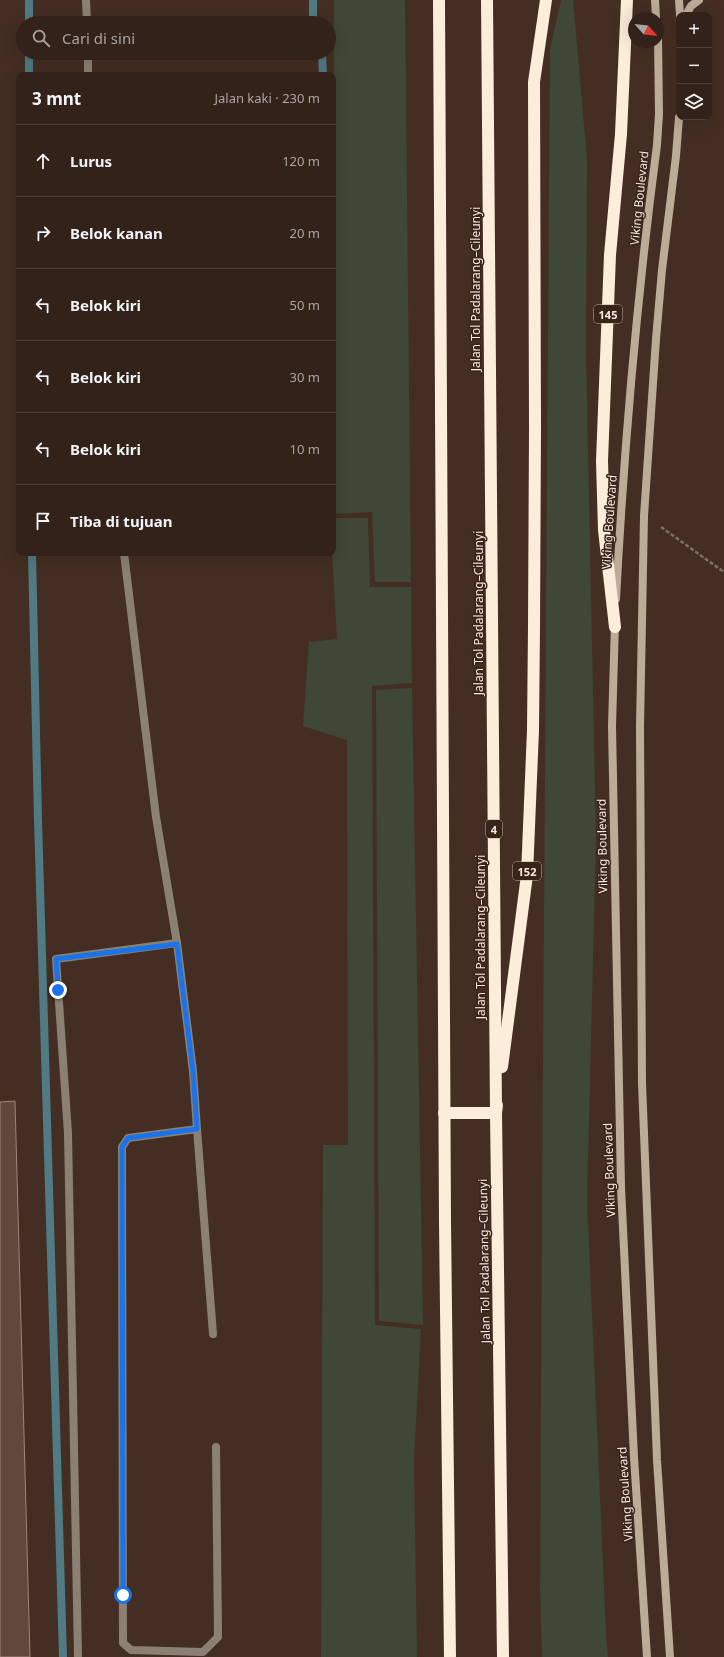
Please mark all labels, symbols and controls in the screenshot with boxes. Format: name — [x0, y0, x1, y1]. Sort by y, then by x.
north arrow — [628, 12, 664, 48]
map controls — [676, 12, 712, 120]
button: + — [676, 12, 712, 48]
search box — [16, 16, 336, 60]
icon: search — [30, 27, 52, 49]
text: Cari di sini — [62, 28, 135, 48]
button: − — [676, 48, 712, 84]
button: layers — [676, 84, 712, 120]
text: 3 mnt — [32, 87, 81, 110]
text: Jalan kaki · 230 m — [214, 89, 320, 107]
icon: ahead — [32, 150, 54, 172]
street label: Viking Boulevard — [626, 150, 652, 246]
text: Lurus — [70, 151, 112, 171]
text: 120 m — [282, 152, 320, 170]
street label: Jalan Tol Padalarang–Cileunyi — [467, 207, 484, 372]
icon: right — [32, 222, 54, 244]
text: Belok kanan — [70, 223, 163, 243]
text: 20 m — [290, 224, 320, 242]
icon: left — [32, 294, 54, 316]
text: Belok kiri — [70, 295, 141, 315]
text: 50 m — [290, 296, 320, 314]
road number: 145 — [594, 305, 622, 323]
icon: left — [32, 366, 54, 388]
text: Belok kiri — [70, 367, 141, 387]
text: 30 m — [290, 368, 320, 386]
icon: left — [32, 438, 54, 460]
text: Belok kiri — [70, 439, 141, 459]
text: 10 m — [290, 440, 320, 458]
street label: Viking Boulevard — [597, 474, 621, 570]
icon: arrive — [32, 510, 54, 532]
text: Tiba di tujuan — [70, 511, 173, 531]
street label: Jalan Tol Padalarang–Cileunyi — [470, 531, 487, 696]
street label: Viking Boulevard — [593, 798, 611, 894]
road number: 4 — [486, 820, 502, 838]
street label: Jalan Tol Padalarang–Cileunyi — [472, 855, 489, 1020]
road number: 152 — [513, 862, 541, 880]
route end — [49, 981, 67, 999]
street label: Viking Boulevard — [599, 1122, 619, 1218]
street label: Jalan Tol Padalarang–Cileunyi — [474, 1179, 494, 1344]
street label: Viking Boulevard — [613, 1446, 637, 1542]
route start — [114, 1586, 132, 1604]

